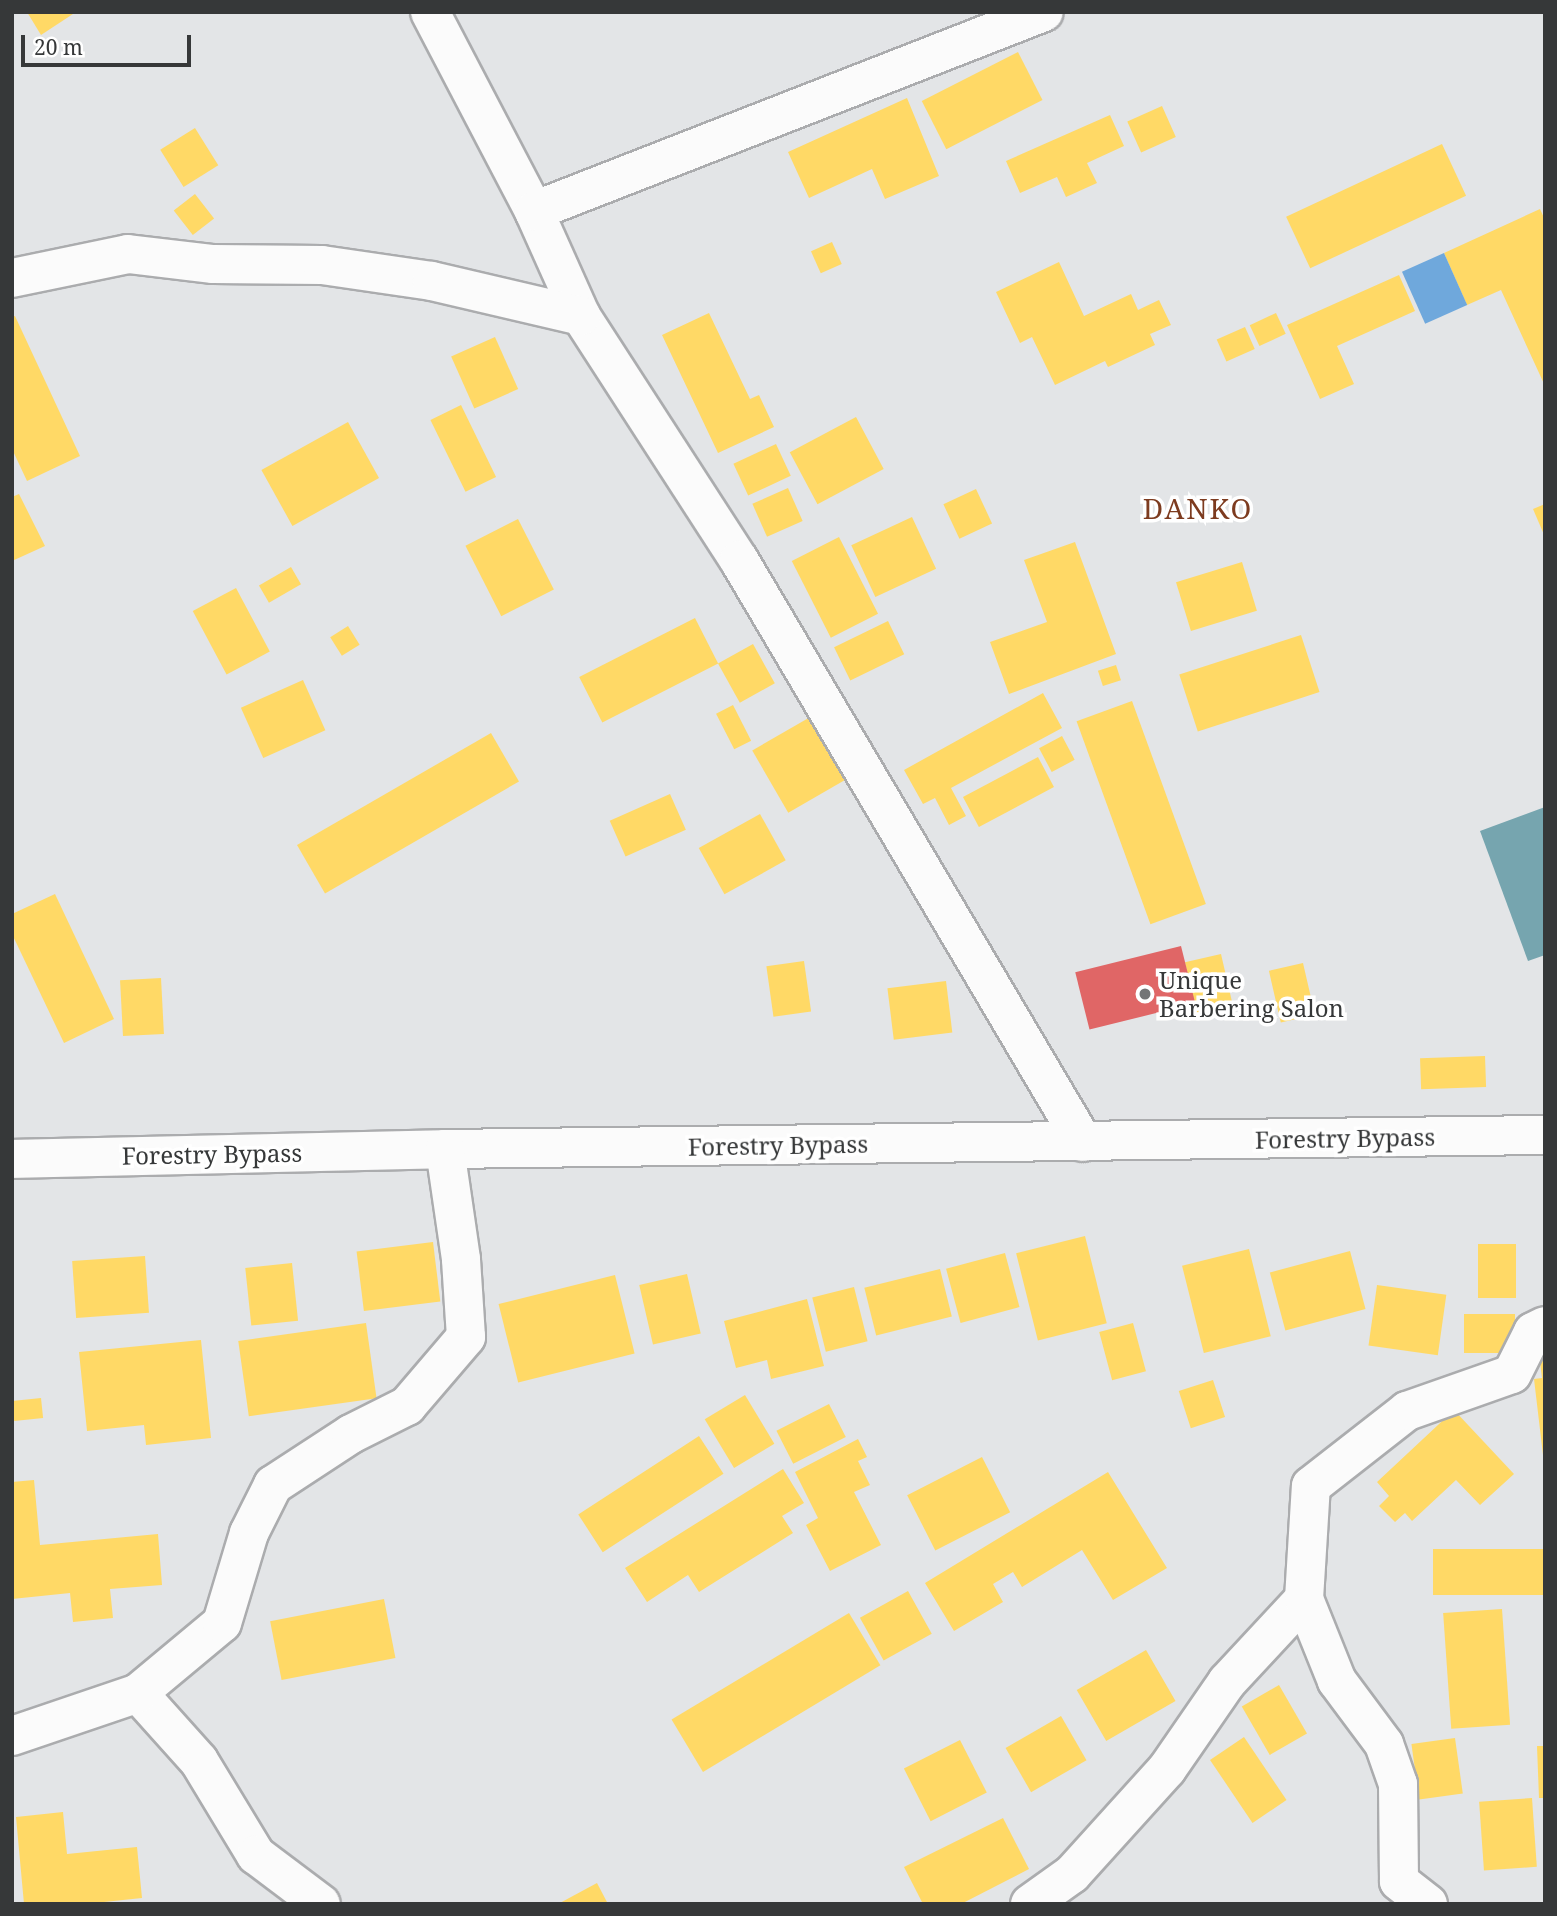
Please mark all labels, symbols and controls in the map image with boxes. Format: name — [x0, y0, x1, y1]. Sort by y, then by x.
scale bar — [24, 21, 194, 65]
text: 20 m — [34, 33, 83, 61]
district label: DANKO — [1143, 491, 1253, 525]
place label: Unique Barbering Salon — [1159, 966, 1344, 1022]
marker: Unique Barbering Salon — [1137, 986, 1153, 1002]
street label: Forestry Bypass — [1255, 1122, 1435, 1154]
street label: Forestry Bypass — [688, 1129, 868, 1161]
street label: Forestry Bypass — [122, 1138, 302, 1170]

